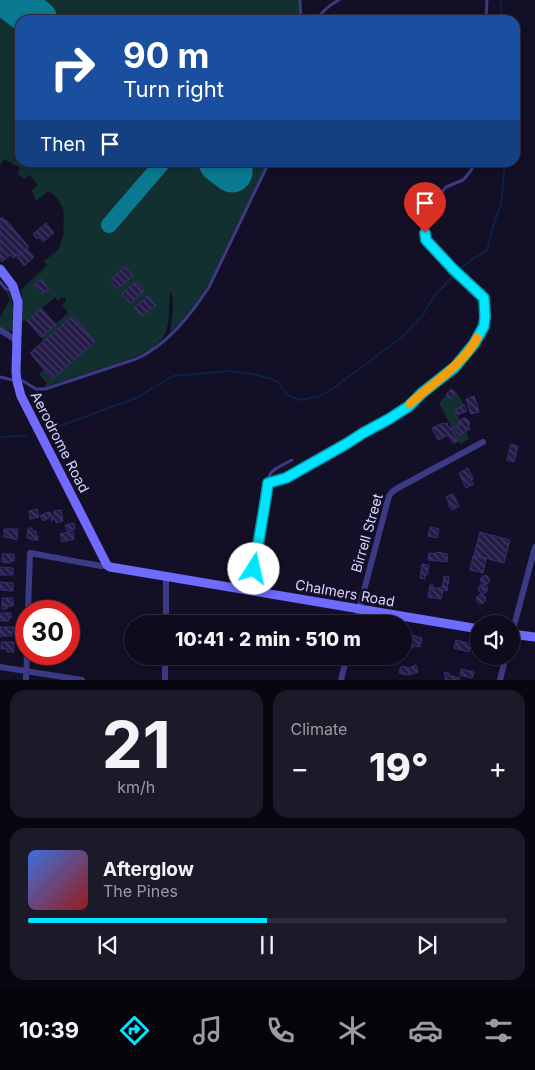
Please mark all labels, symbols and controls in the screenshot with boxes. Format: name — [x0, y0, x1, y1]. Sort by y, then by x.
text: 90 m — [123, 34, 210, 76]
icon: right — [40, 35, 105, 100]
text: Turn right — [123, 76, 224, 102]
icon: arrive — [96, 130, 124, 158]
text: Then — [40, 133, 86, 156]
pin — [404, 182, 446, 233]
icon: arrive — [411, 189, 439, 217]
street label: Aerodrome Road — [28, 388, 93, 495]
street label: Birrell Street — [347, 491, 386, 574]
position arrow — [227, 542, 279, 594]
street label: Chalmers Road — [294, 575, 396, 610]
speed limit sign: 30 — [15, 600, 80, 665]
map controls — [470, 615, 520, 665]
button: sound — [470, 615, 520, 665]
text: 10:41 · 2 min · 510 m — [175, 628, 361, 651]
text: 21 — [102, 705, 171, 784]
text: Climate — [291, 719, 347, 739]
text: 19° — [369, 744, 428, 790]
text: − — [291, 751, 309, 785]
text: + — [488, 751, 507, 785]
text: km/h — [117, 777, 155, 797]
text: Afterglow — [103, 858, 194, 881]
text: The Pines — [103, 881, 178, 901]
icon: previous — [94, 931, 122, 959]
icon: pause — [253, 931, 281, 959]
icon: next — [413, 931, 441, 959]
icon: directions — [117, 1013, 152, 1048]
icon: music — [190, 1013, 225, 1048]
icon: phone — [263, 1013, 298, 1048]
icon: climate — [335, 1013, 370, 1048]
icon: car — [408, 1013, 443, 1048]
icon: filters — [481, 1013, 516, 1048]
text: 10:39 — [19, 1017, 79, 1043]

